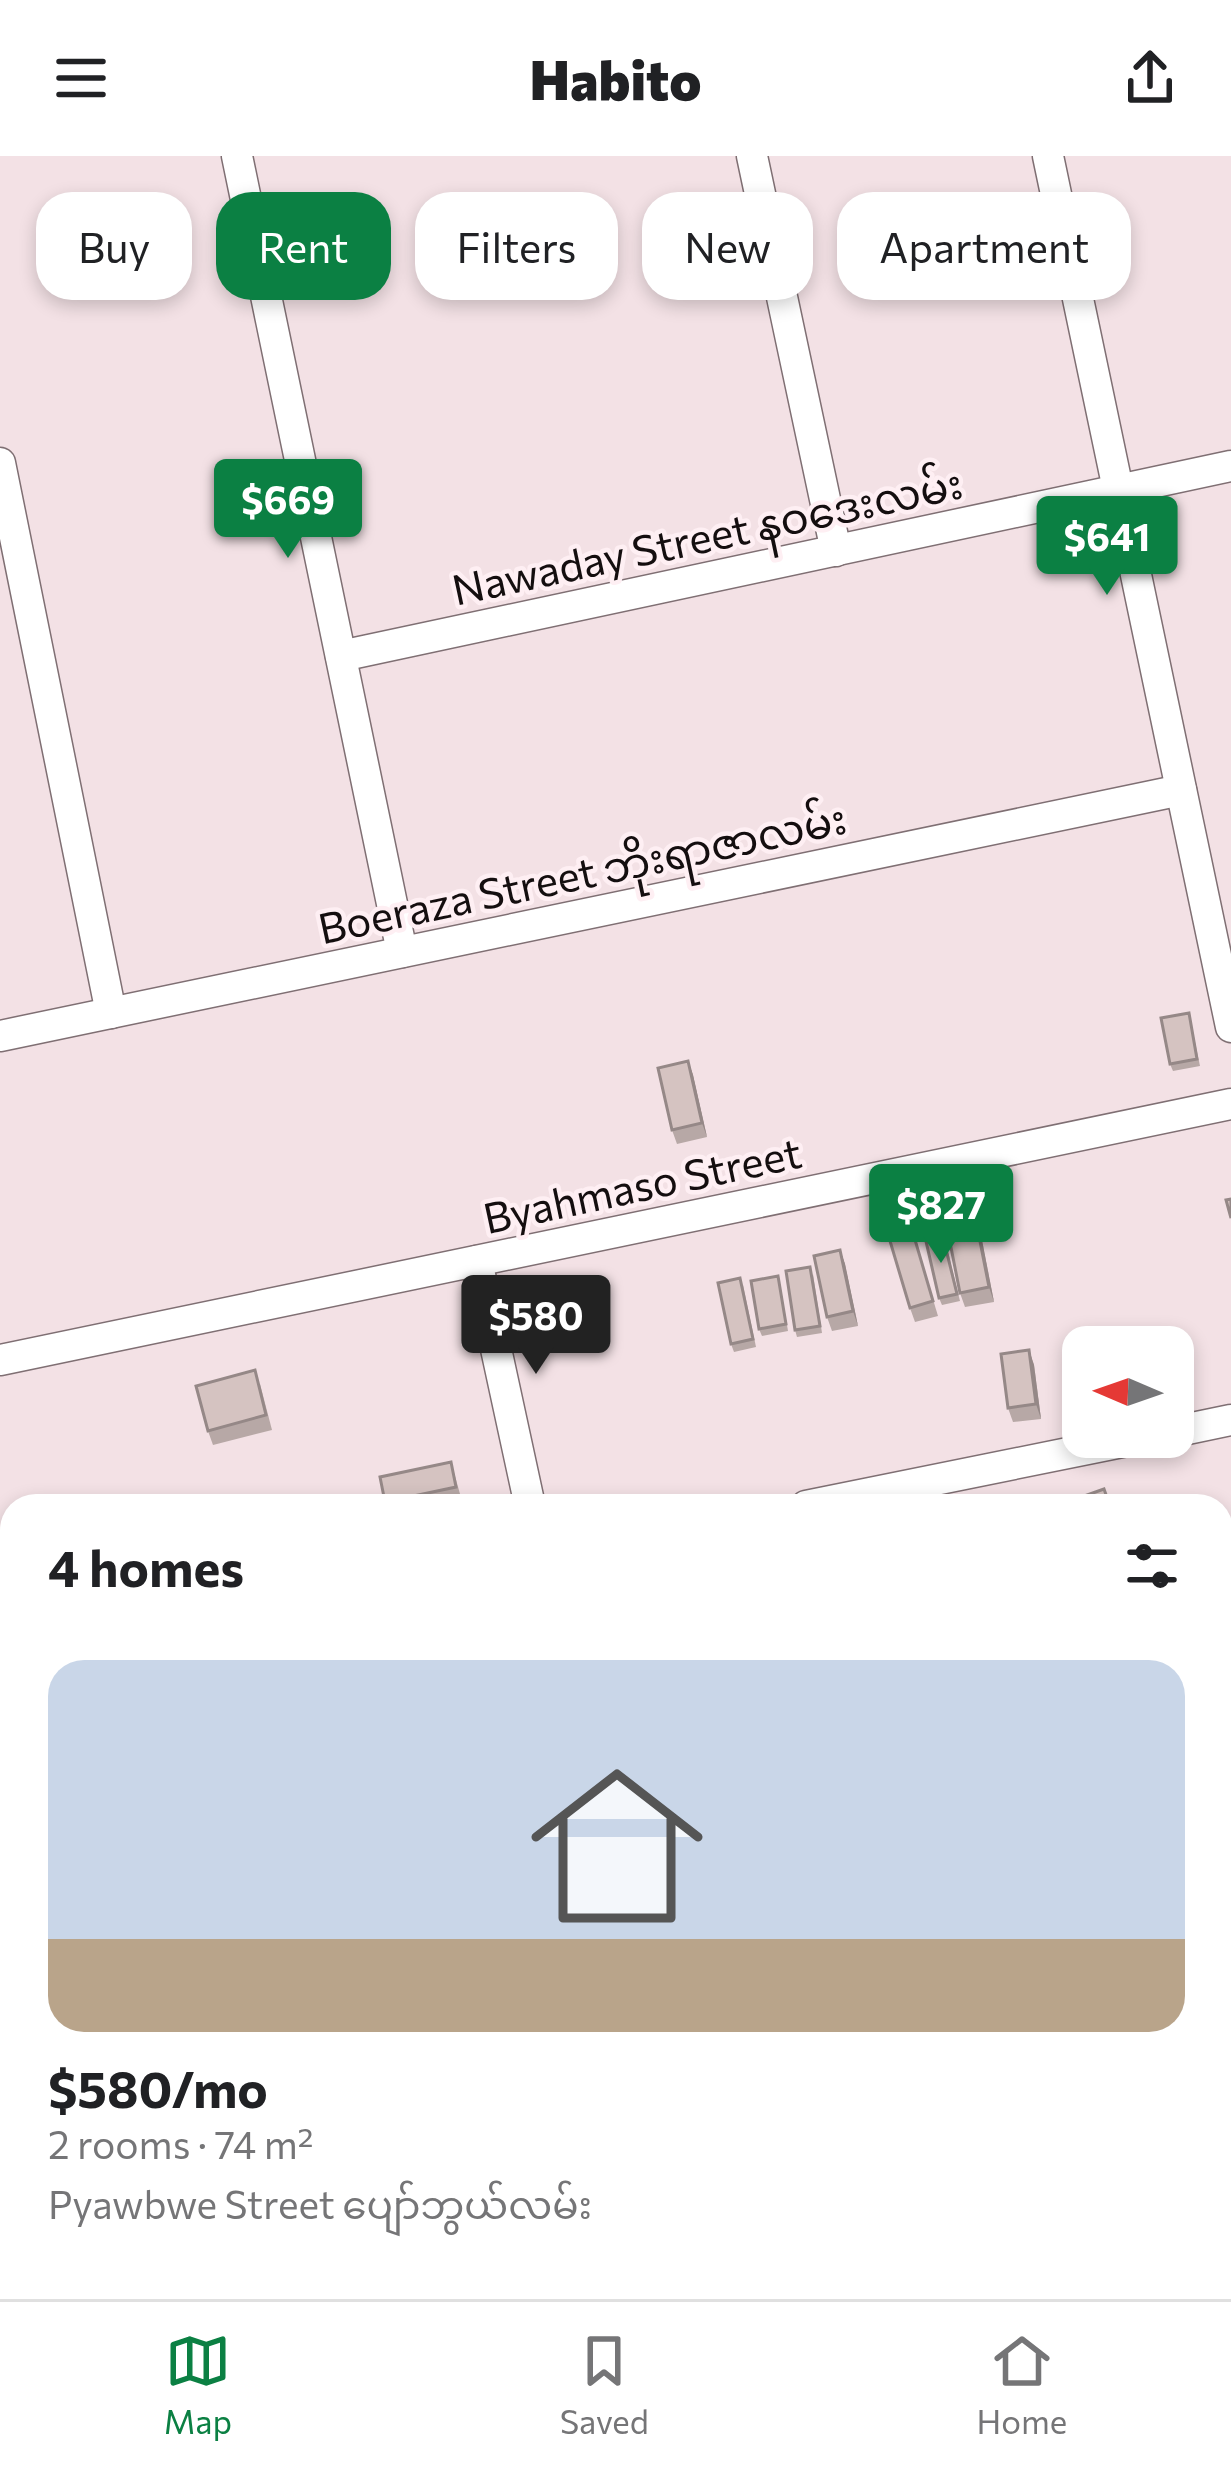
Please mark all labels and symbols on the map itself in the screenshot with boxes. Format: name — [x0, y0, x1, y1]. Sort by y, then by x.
street label: Nawaday Street နဝဒေးလမ်း — [447, 455, 969, 625]
pin: $669 — [217, 459, 359, 561]
pin: $641 — [1036, 496, 1178, 598]
street label: Boeraza Street ဘိုးရာဇာလမ်း — [313, 791, 853, 964]
street label: Byahmaso Street — [478, 1125, 806, 1243]
pin: $827 — [870, 1164, 1012, 1266]
pin: $580 — [465, 1275, 607, 1377]
north arrow — [1062, 1326, 1194, 1458]

